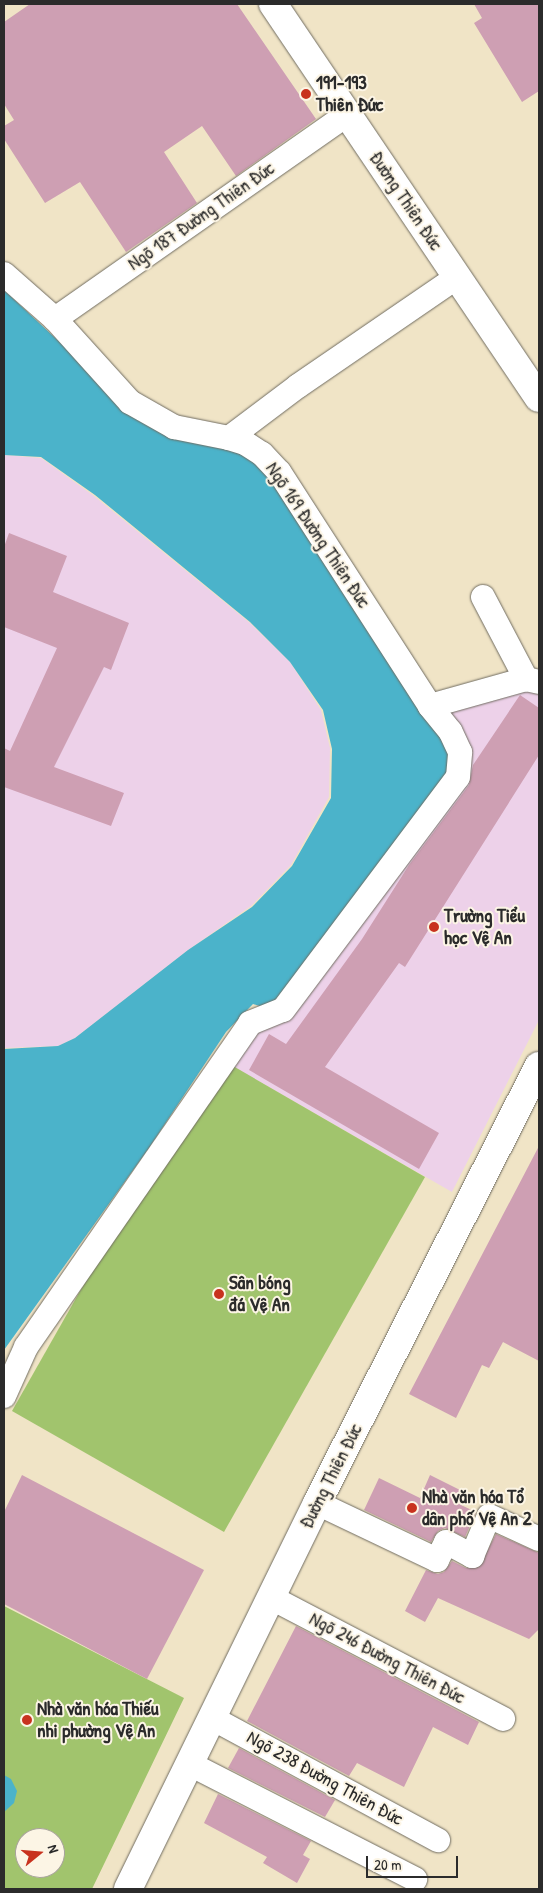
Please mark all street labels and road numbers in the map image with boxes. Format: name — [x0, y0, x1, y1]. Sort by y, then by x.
street label: Đường Thiên Đức — [365, 147, 447, 255]
street label: Ngõ 187 Đường Thiên Đức — [123, 157, 279, 275]
street label: Ngõ 169 Đường Thiên Đức — [261, 458, 375, 612]
street label: Đường Thiên Đức — [295, 1420, 367, 1532]
street label: Ngõ 246 Đường Thiên Đức — [305, 1607, 469, 1709]
street label: Ngõ 238 Đường Thiên Đức — [243, 1726, 407, 1830]

